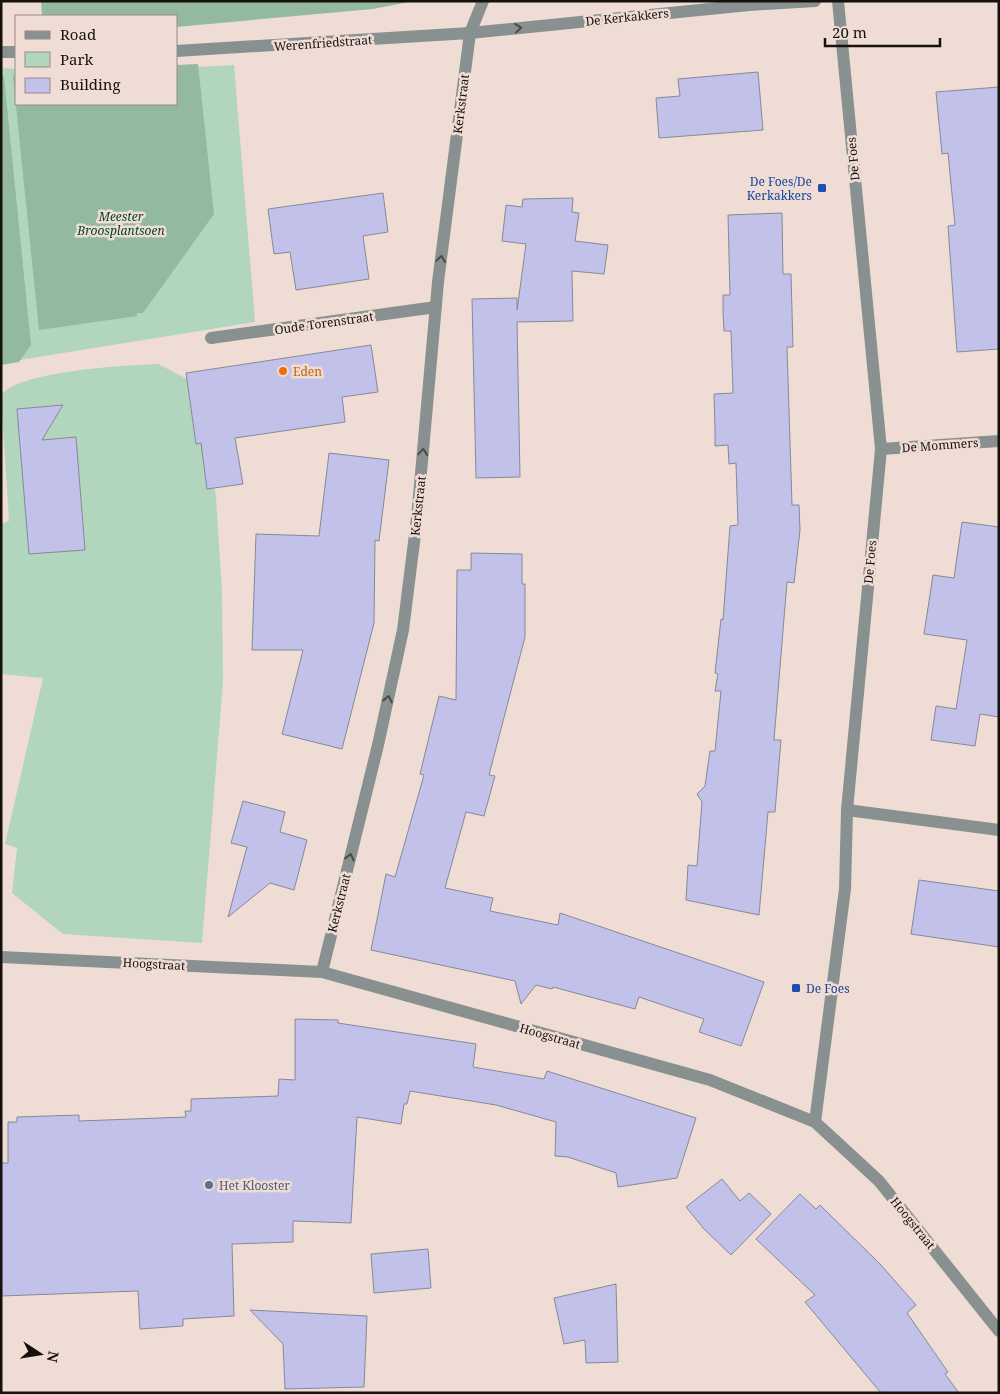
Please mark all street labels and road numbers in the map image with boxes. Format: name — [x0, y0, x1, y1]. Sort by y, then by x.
street label: De Kerkakkers — [585, 4, 669, 30]
street label: Werenfriedstraat — [273, 31, 373, 55]
street label: Kerkstraat — [449, 73, 473, 135]
street label: De Foes — [843, 137, 863, 181]
street label: Oude Torenstraat — [273, 308, 375, 338]
street label: De Mommers — [901, 434, 979, 456]
street label: Kerkstraat — [406, 475, 430, 537]
street label: De Foes — [860, 540, 880, 584]
street label: Kerkstraat — [323, 872, 355, 934]
street label: Hoogstraat — [122, 954, 186, 974]
street label: Hoogstraat — [518, 1019, 582, 1053]
street label: Hoogstraat — [887, 1193, 939, 1253]

